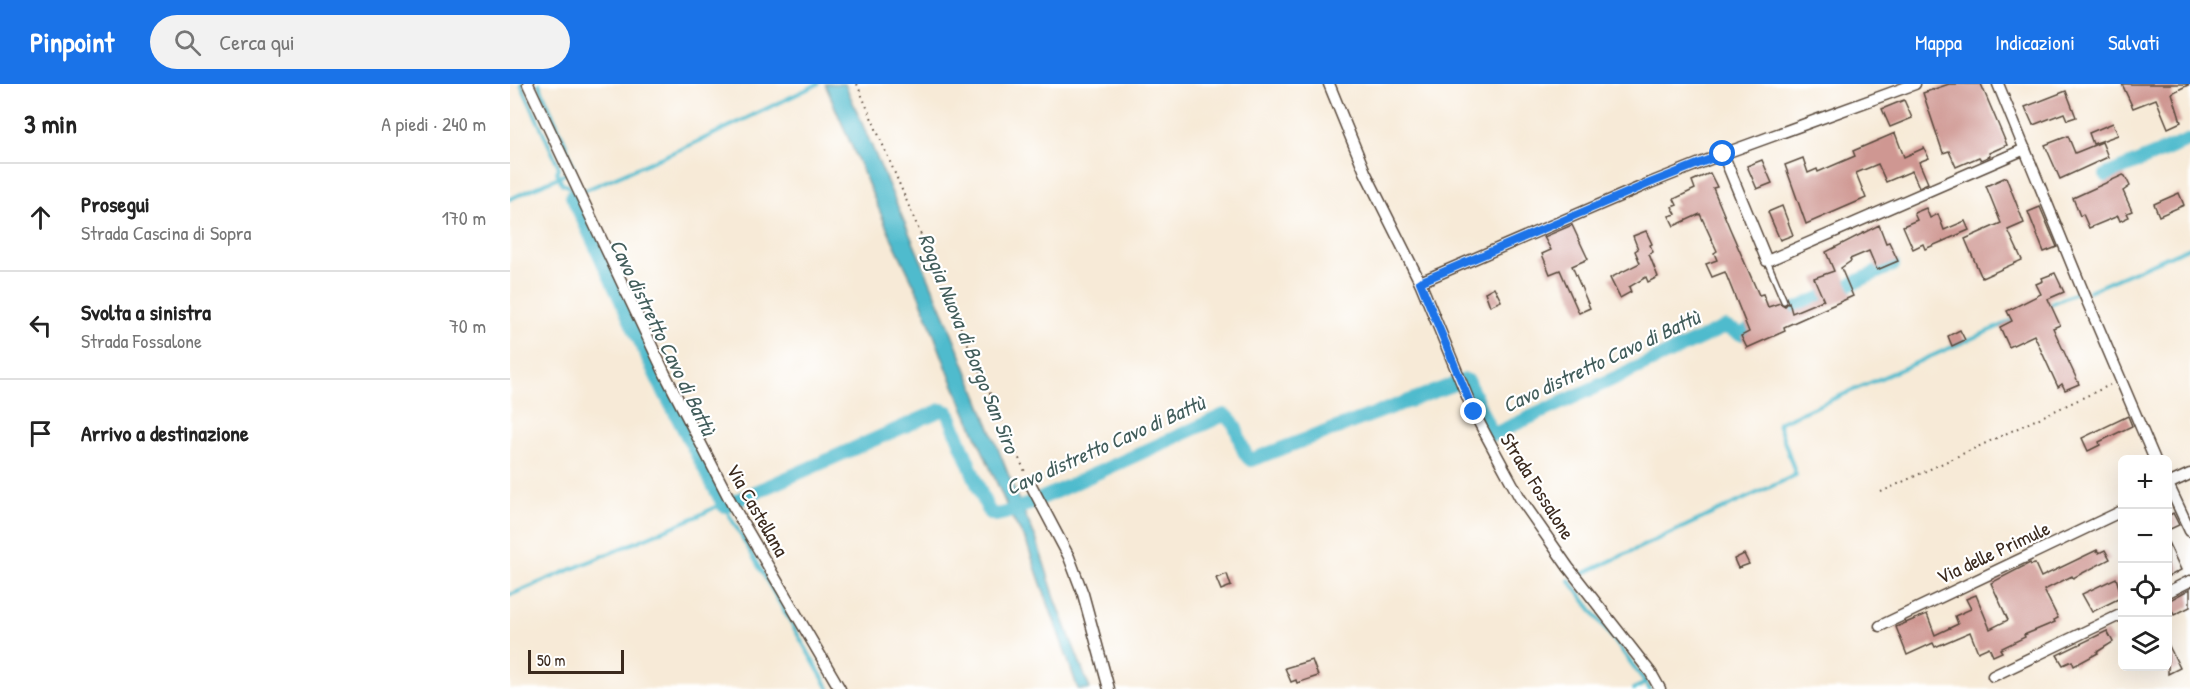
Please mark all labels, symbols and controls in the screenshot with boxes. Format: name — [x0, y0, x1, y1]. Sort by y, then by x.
search box — [150, 15, 570, 69]
text: Pinpoint — [30, 23, 114, 61]
icon: search — [171, 26, 204, 59]
text: Cerca qui — [219, 27, 295, 57]
text: Mappa — [1915, 28, 1962, 57]
text: Indicazioni — [1995, 28, 2075, 57]
text: Salvati — [2108, 28, 2160, 57]
text: 3 min — [24, 106, 77, 141]
text: A piedi · 240 m — [381, 110, 486, 137]
route start — [1709, 140, 1735, 166]
text: Prosegui — [81, 189, 150, 219]
icon: ahead — [24, 201, 57, 234]
text: 170 m — [442, 204, 486, 231]
text: Strada Cascina di Sopra — [81, 219, 251, 246]
water label: Roggia Nuova di Borgo San Siro — [912, 229, 1027, 459]
water label: Cavo distretto Cavo di Battù — [603, 234, 724, 441]
text: Svolta a sinistra — [81, 297, 211, 327]
water label: Cavo distretto Cavo di Battù — [1498, 302, 1706, 420]
icon: left — [24, 309, 57, 342]
text: 70 m — [449, 312, 486, 339]
text: Strada Fossalone — [81, 327, 202, 354]
water label: Cavo distretto Cavo di Battù — [1001, 387, 1210, 502]
route end — [1460, 398, 1486, 424]
icon: arrive — [24, 417, 57, 450]
text: Arrivo a destinazione — [81, 418, 249, 448]
street label: Strada Fossalone — [1494, 428, 1582, 544]
map controls — [2118, 455, 2172, 671]
button: + — [2118, 455, 2172, 509]
street label: Via Castellana — [721, 459, 795, 561]
button: − — [2118, 509, 2172, 563]
street label: Via delle Primule — [1932, 514, 2054, 590]
button: locate — [2118, 563, 2172, 617]
button: layers — [2118, 617, 2172, 671]
scale bar — [528, 647, 624, 674]
text: 50 m — [537, 649, 566, 671]

